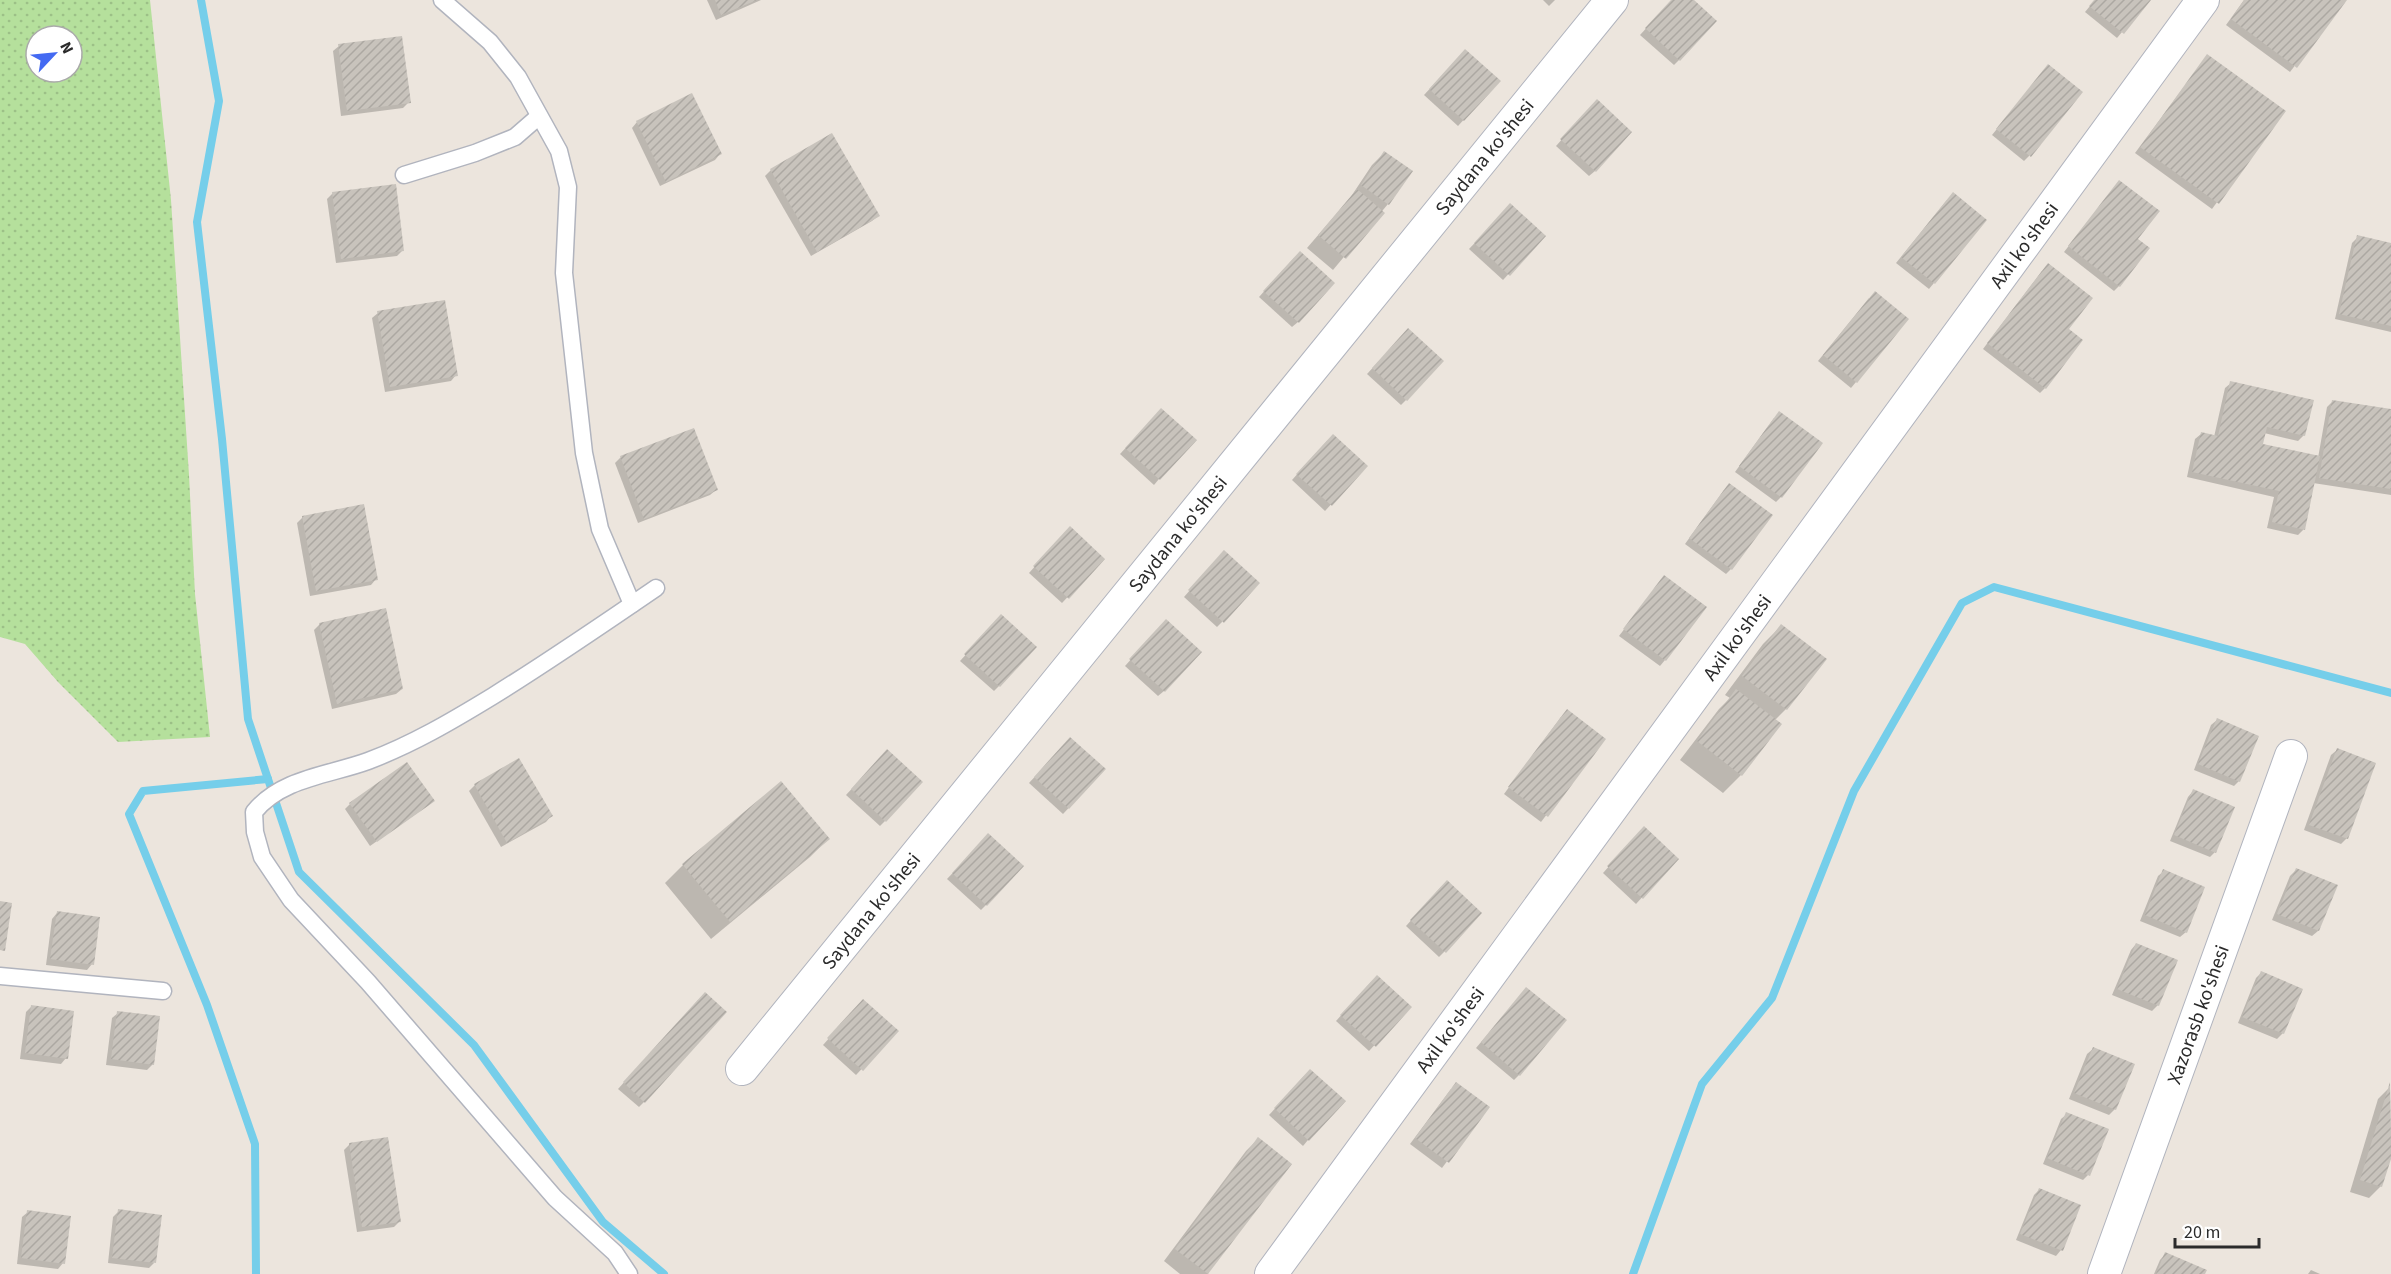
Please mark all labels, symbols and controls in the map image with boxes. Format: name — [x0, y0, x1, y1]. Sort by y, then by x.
north arrow — [24, 24, 84, 84]
text: N — [54, 38, 79, 57]
street label: Saydana ko'shesi — [1429, 93, 1541, 222]
street label: Axil ko'shesi — [1984, 197, 2066, 294]
street label: Saydana ko'shesi — [1122, 470, 1234, 599]
street label: Axil ko'shesi — [1697, 589, 1779, 687]
street label: Saydana ko'shesi — [815, 847, 928, 976]
street label: Xazorasb ko'shesi — [2161, 941, 2237, 1088]
street label: Axil ko'shesi — [1410, 981, 1492, 1079]
scale bar — [2175, 1211, 2259, 1249]
text: 20 m — [2184, 1220, 2220, 1245]

